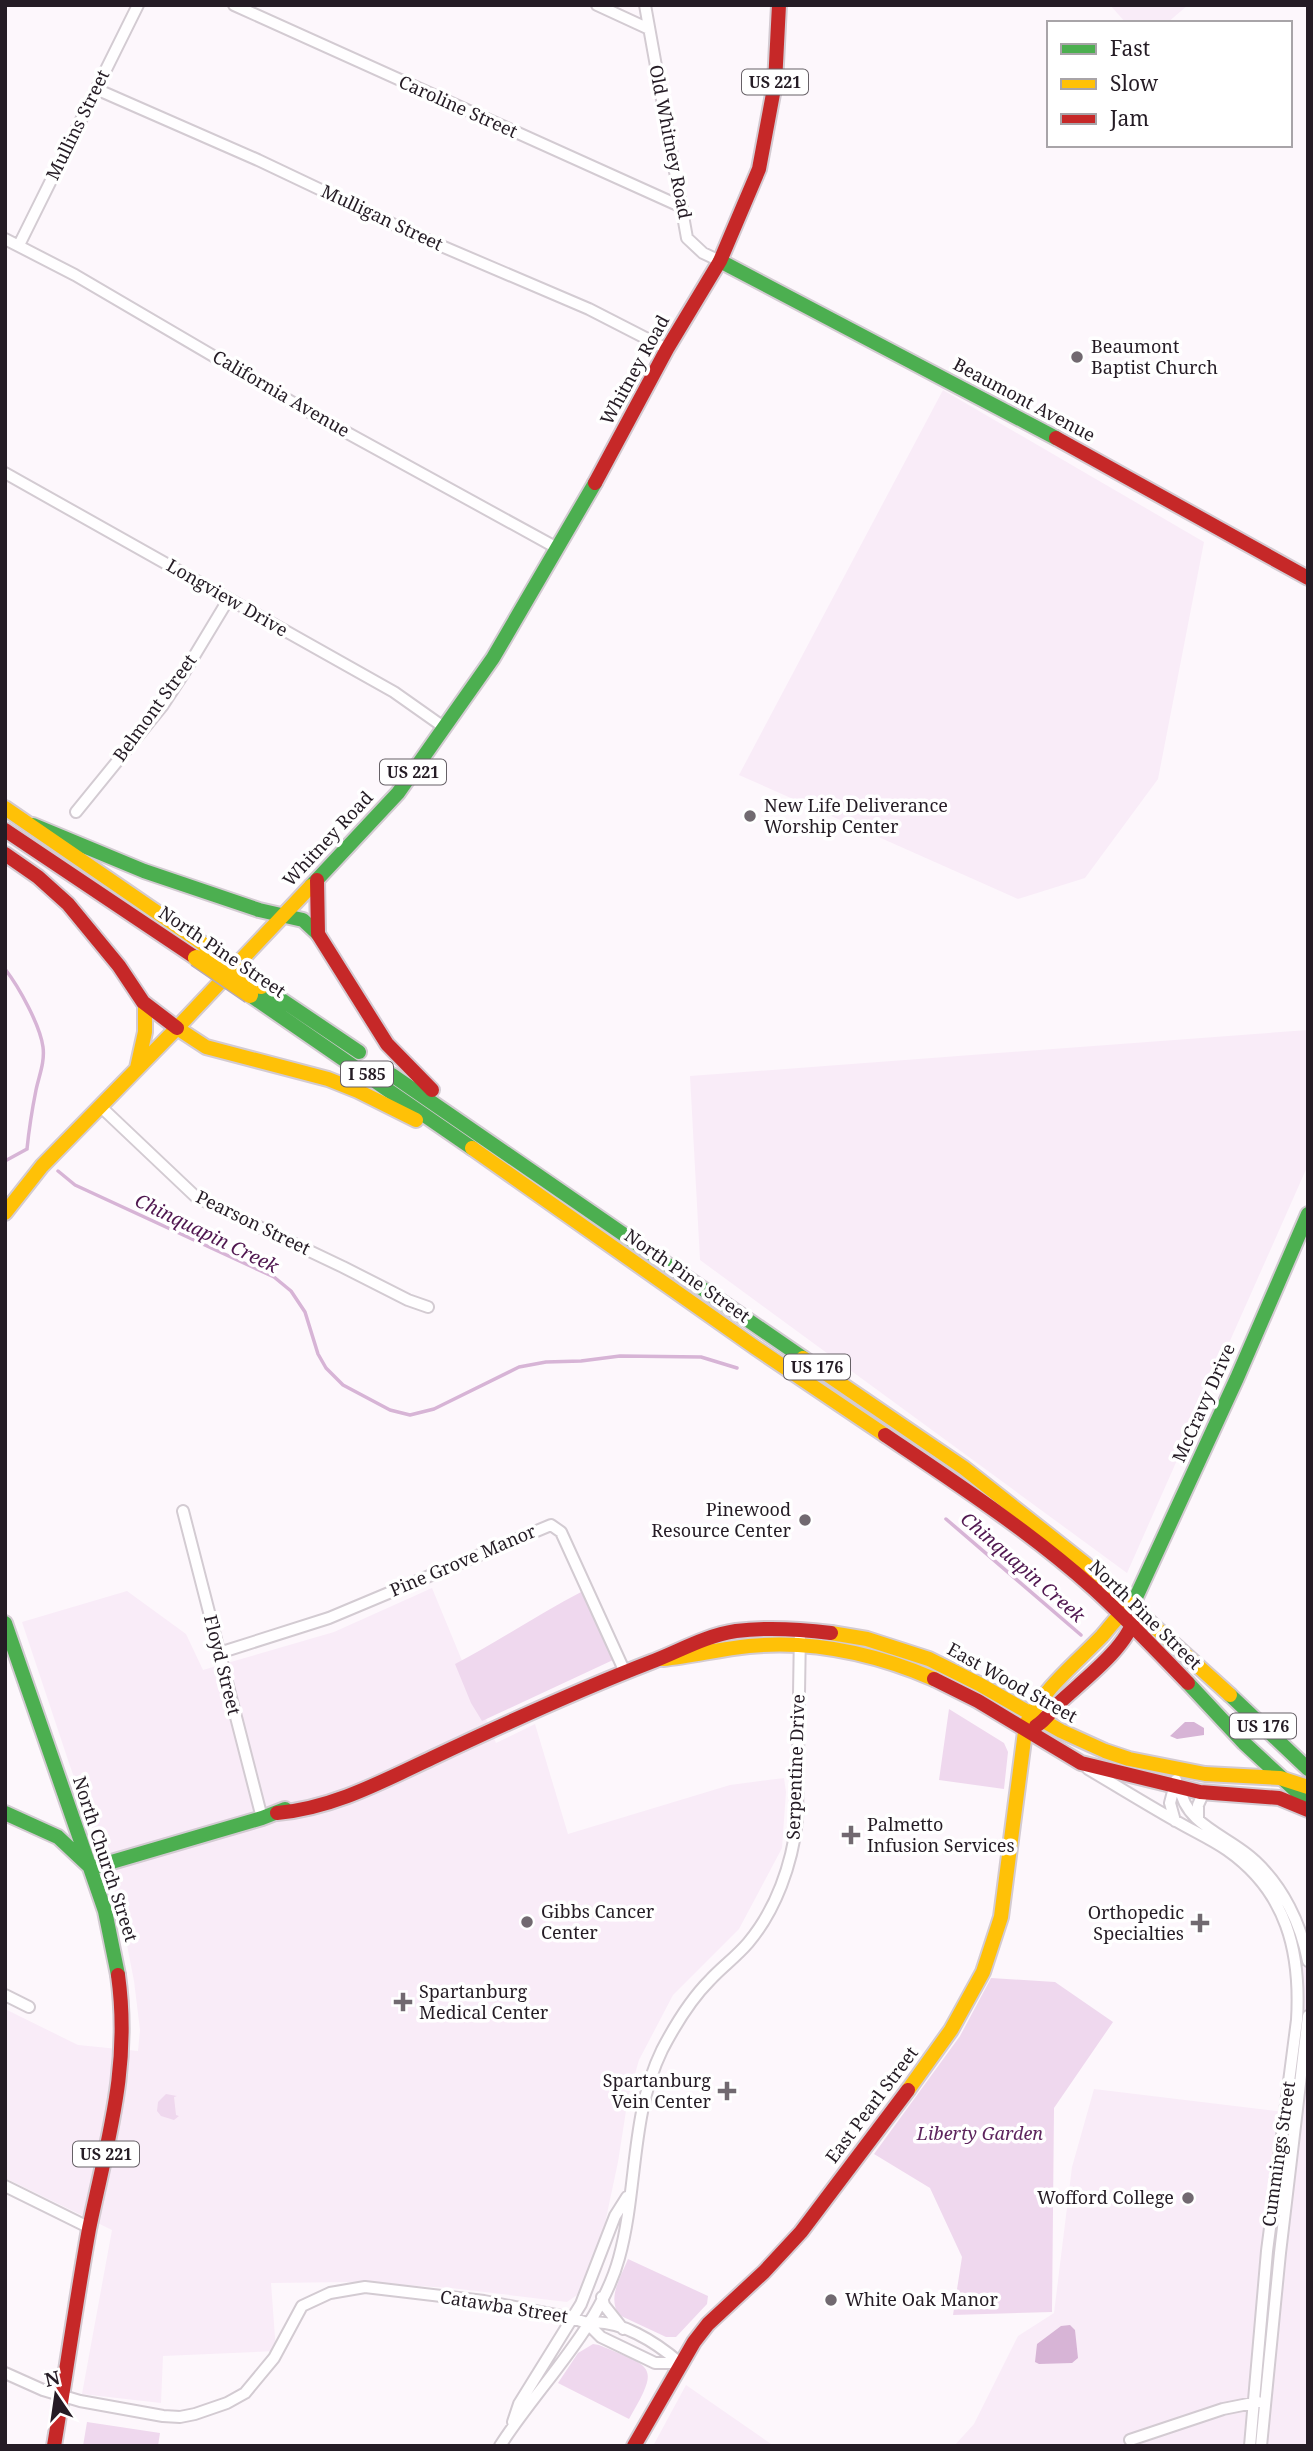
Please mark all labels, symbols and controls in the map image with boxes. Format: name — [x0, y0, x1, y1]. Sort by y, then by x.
legend — [1047, 21, 1292, 147]
text: Fast — [1110, 34, 1150, 62]
street label: Old Whitney Road — [644, 63, 698, 221]
street label: Mullins Street — [40, 65, 114, 184]
street label: Caroline Street — [395, 69, 522, 143]
road number: US 221 — [742, 69, 808, 94]
text: Slow — [1110, 69, 1159, 97]
text: Jam — [1109, 104, 1149, 132]
street label: Mulligan Street — [318, 178, 447, 256]
street label: Whitney Road — [594, 310, 674, 429]
place label: Beaumont Baptist Church — [1091, 334, 1218, 379]
street label: California Avenue — [209, 344, 354, 442]
marker: Beaumont Baptist Church — [1069, 349, 1085, 365]
street label: Beaumont Avenue — [949, 352, 1100, 447]
street label: Longview Drive — [162, 553, 293, 642]
street label: Belmont Street — [107, 649, 201, 766]
road number: US 221 — [380, 760, 446, 785]
street label: Whitney Road — [277, 786, 378, 891]
place label: New Life Deliverance Worship Center — [764, 793, 948, 838]
marker: New Life Deliverance Worship Center — [742, 808, 758, 824]
street label: North Pine Street — [155, 900, 291, 1002]
road number: I 585 — [341, 1062, 393, 1086]
street label: Pearson Street — [192, 1184, 314, 1260]
water label: Chinquapin Creek — [131, 1187, 284, 1280]
street label: North Pine Street — [620, 1223, 755, 1327]
street label: McCravy Drive — [1166, 1339, 1240, 1466]
road number: US 176 — [784, 1354, 850, 1380]
place label: Pinewood Resource Center — [651, 1497, 792, 1542]
water label: Chinquapin Creek — [955, 1506, 1091, 1629]
marker: Pinewood Resource Center — [797, 1512, 813, 1528]
street label: Pine Grove Manor — [386, 1518, 540, 1602]
street label: North Pine Street — [1084, 1554, 1207, 1674]
street label: Floyd Street — [199, 1612, 247, 1717]
street label: East Wood Street — [943, 1636, 1082, 1728]
street label: Serpentine Drive — [780, 1694, 810, 1840]
road number: US 176 — [1230, 1714, 1296, 1738]
street label: North Church Street — [68, 1773, 144, 1944]
place label: Palmetto Infusion Services — [867, 1812, 1015, 1857]
marker: Palmetto Infusion Services — [841, 1825, 861, 1845]
place label: Gibbs Cancer Center — [541, 1899, 655, 1944]
place label: Orthopedic Specialties — [1088, 1900, 1184, 1945]
marker: Orthopedic Specialties — [1190, 1913, 1210, 1933]
marker: Gibbs Cancer Center — [519, 1914, 535, 1930]
place label: Spartanburg Medical Center — [419, 1979, 549, 2024]
marker: Spartanburg Medical Center — [393, 1992, 413, 2012]
street label: East Pearl Street — [819, 2041, 923, 2168]
place label: Spartanburg Vein Center — [603, 2068, 712, 2113]
street label: Cummings Street — [1256, 2080, 1300, 2228]
marker: Spartanburg Vein Center — [717, 2081, 737, 2101]
park label: Liberty Garden — [916, 2121, 1043, 2145]
road number: US 221 — [73, 2142, 139, 2166]
place label: Wofford College — [1037, 2185, 1174, 2209]
marker: Wofford College — [1180, 2190, 1196, 2206]
street label: Catawba Street — [438, 2284, 570, 2328]
place label: White Oak Manor — [845, 2287, 998, 2311]
marker: White Oak Manor — [823, 2292, 839, 2308]
north arrow — [21, 2360, 91, 2430]
text: N — [42, 2364, 62, 2393]

